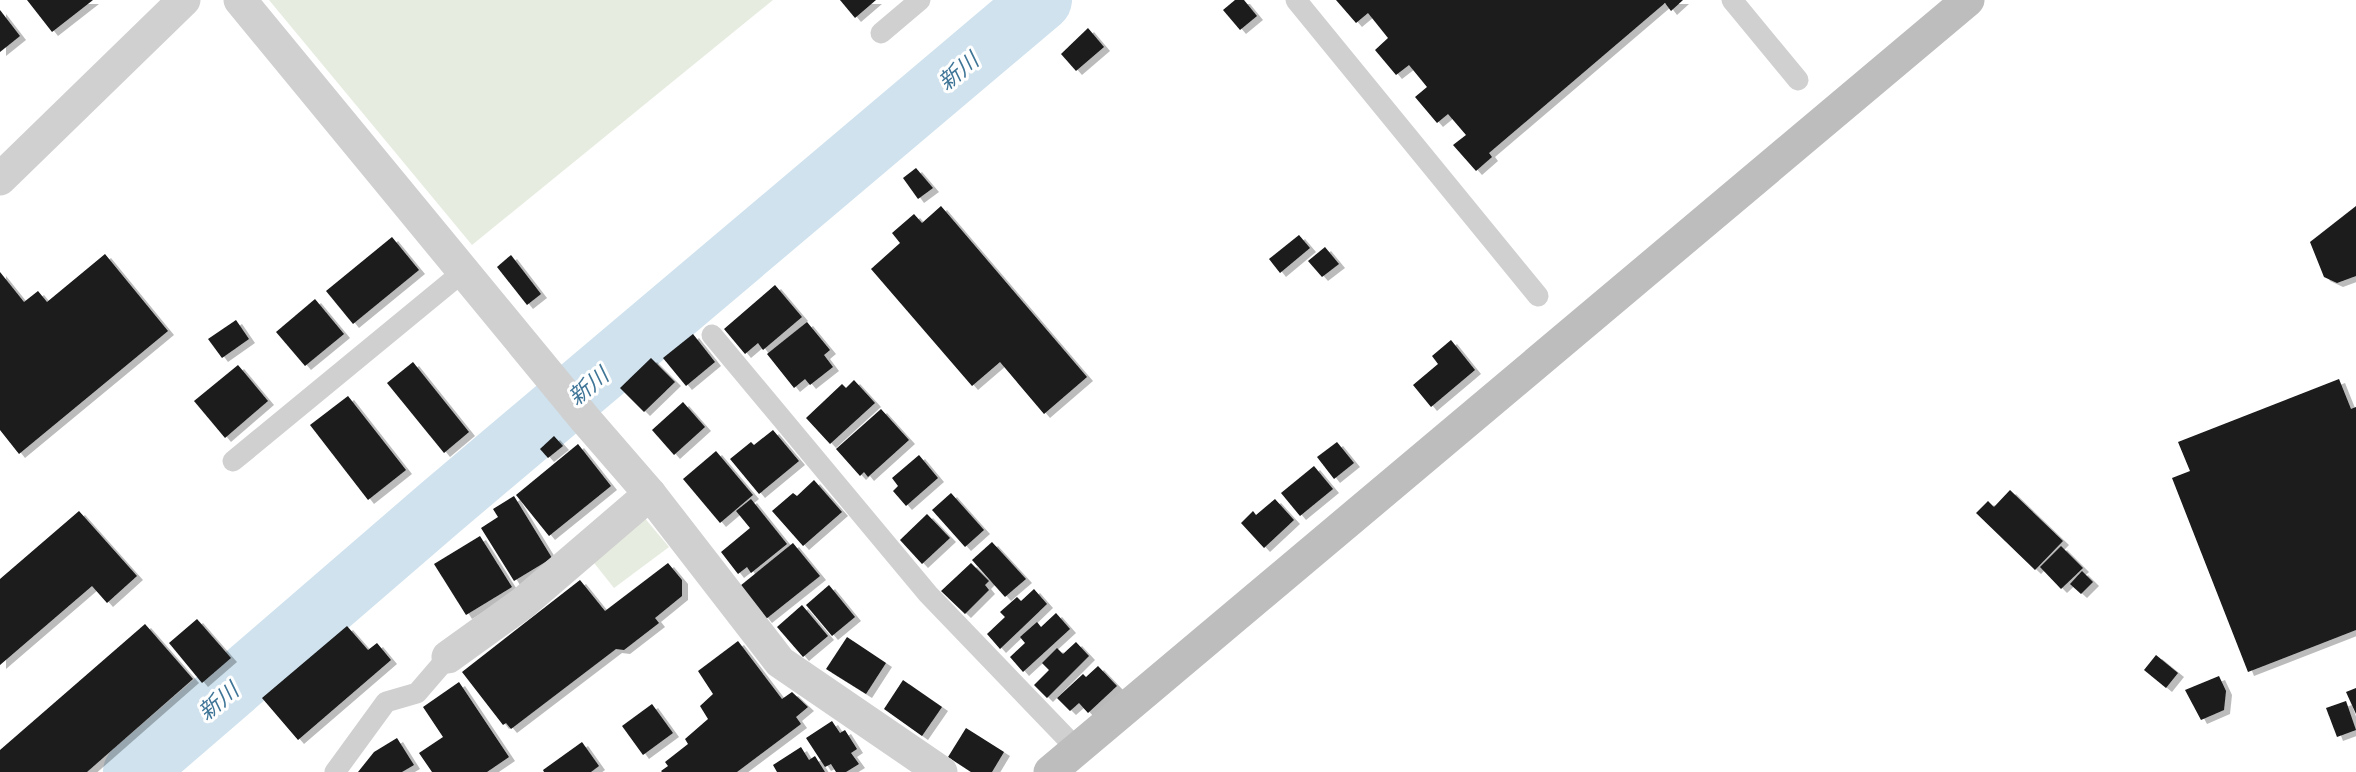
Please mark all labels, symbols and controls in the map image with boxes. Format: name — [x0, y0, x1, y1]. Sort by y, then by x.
water label: 新川 — [931, 44, 987, 98]
water label: 新川 — [561, 359, 617, 413]
water label: 新川 — [191, 674, 247, 728]

